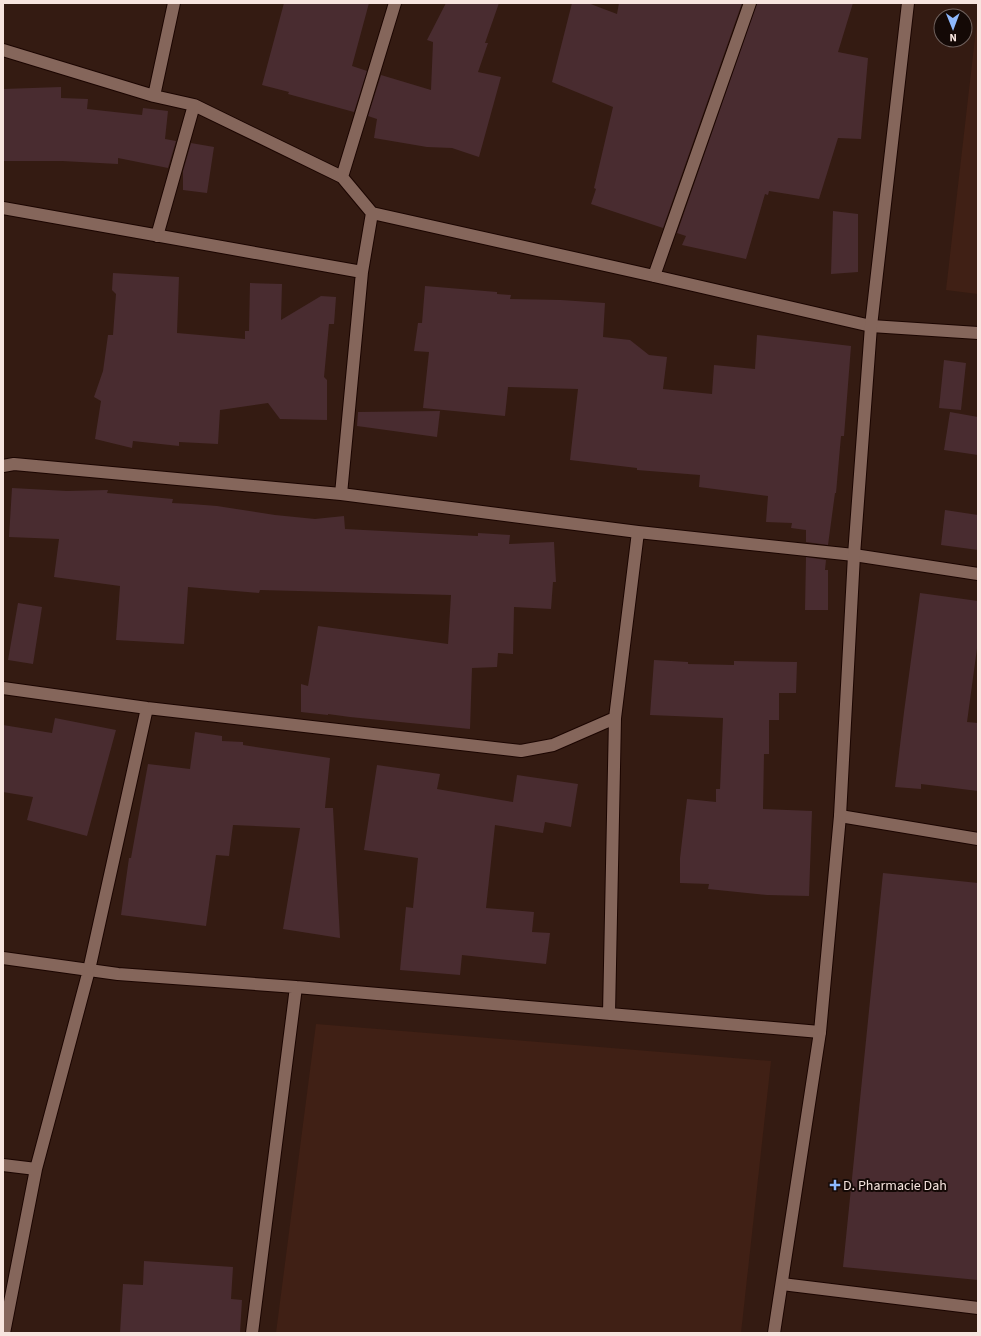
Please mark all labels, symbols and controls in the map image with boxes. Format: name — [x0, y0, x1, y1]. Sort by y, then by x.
north arrow — [933, 8, 973, 48]
text: N — [949, 30, 957, 45]
place label: D. Pharmacie Dah — [843, 1176, 947, 1196]
marker: D. Pharmacie Dah — [830, 1180, 840, 1190]

